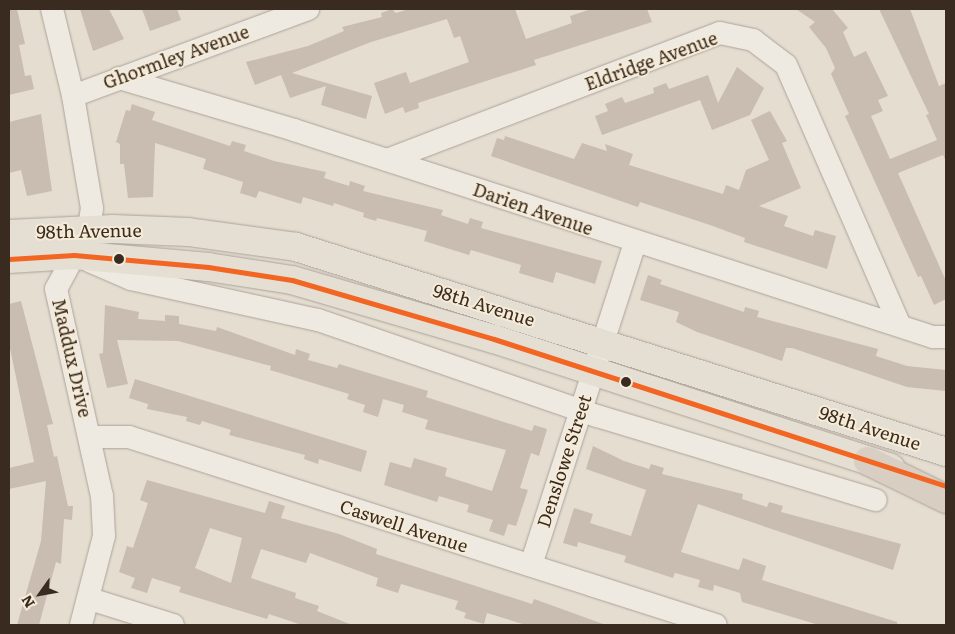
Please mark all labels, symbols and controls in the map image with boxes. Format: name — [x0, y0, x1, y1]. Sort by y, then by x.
street label: Ghormley Avenue — [100, 21, 252, 93]
street label: Eldridge Avenue — [582, 27, 720, 95]
street label: Darien Avenue — [470, 178, 596, 240]
street label: 98th Avenue — [36, 219, 142, 243]
unlabelled marker — [114, 254, 124, 264]
street label: 98th Avenue — [430, 279, 538, 331]
street label: Maddux Drive — [48, 296, 96, 420]
unlabelled marker — [621, 377, 631, 387]
street label: Denslowe Street — [532, 392, 596, 530]
street label: 98th Avenue — [817, 401, 923, 455]
street label: Caswell Avenue — [337, 495, 471, 557]
north arrow — [15, 569, 65, 619]
text: N — [16, 592, 39, 612]

